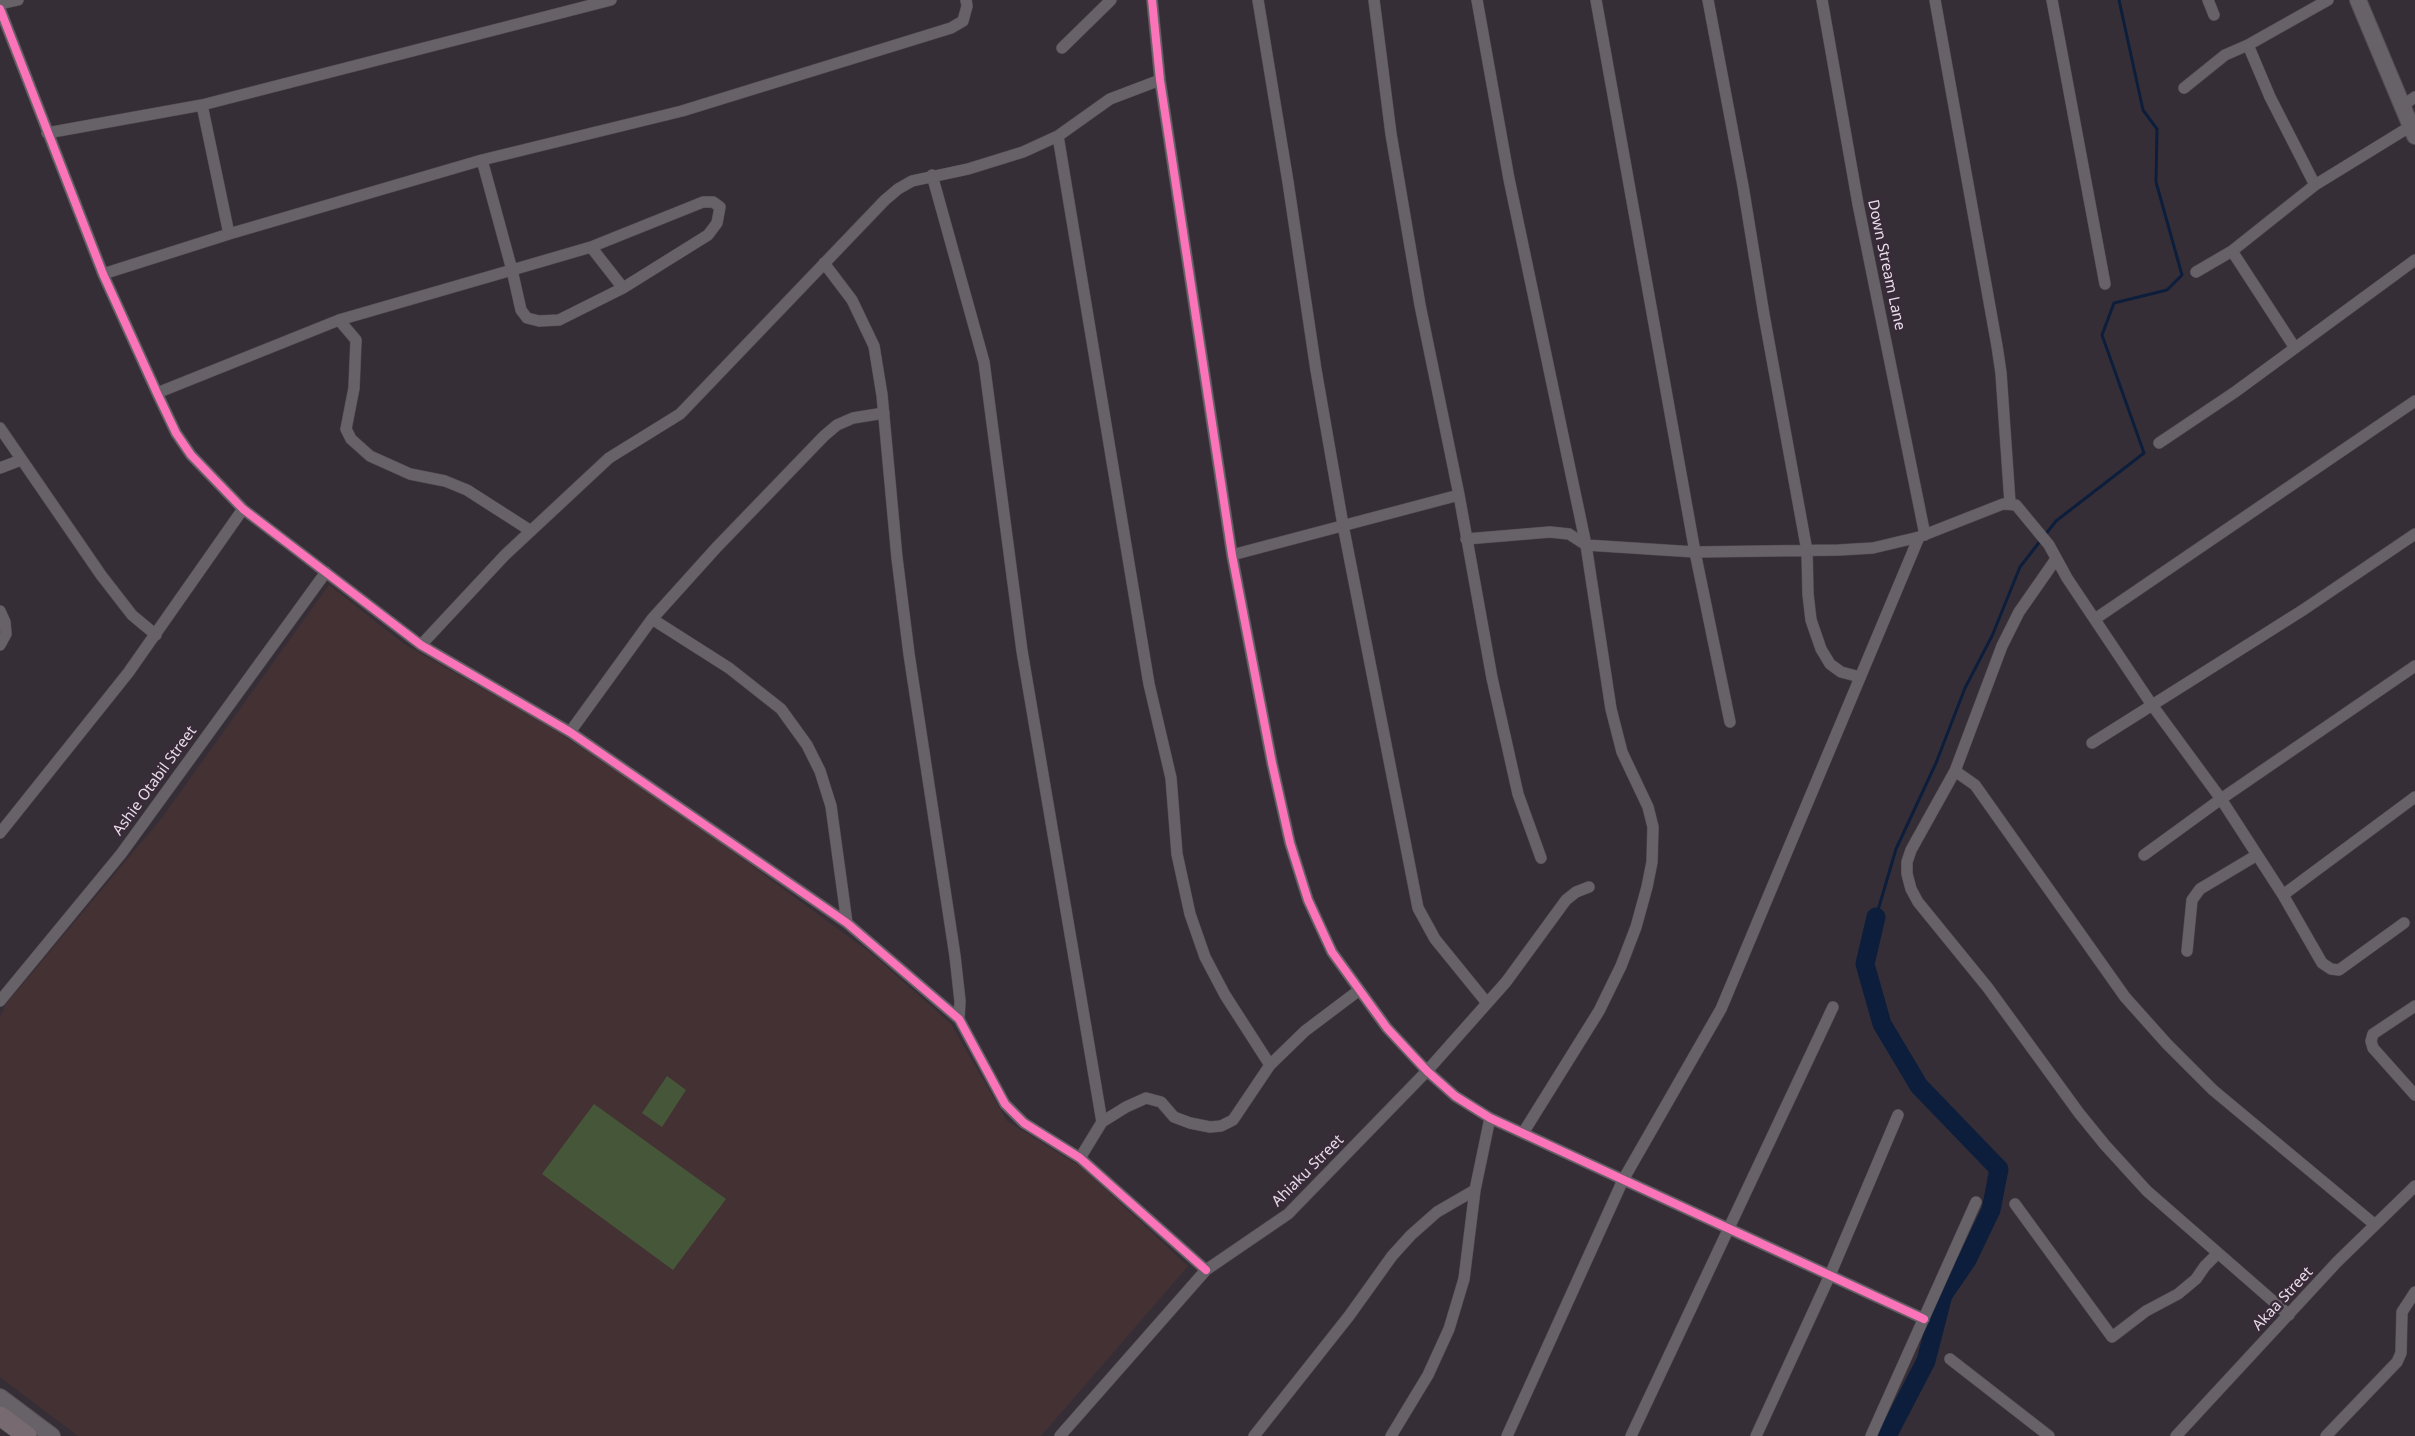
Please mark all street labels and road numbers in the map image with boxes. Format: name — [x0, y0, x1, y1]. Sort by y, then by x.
street label: Down Stream Lane — [1863, 198, 1909, 332]
street label: Ashie Otabil Street — [109, 723, 201, 839]
street label: Ahiaku Street — [1268, 1131, 1348, 1211]
street label: Akaa Street — [2249, 1264, 2317, 1334]

